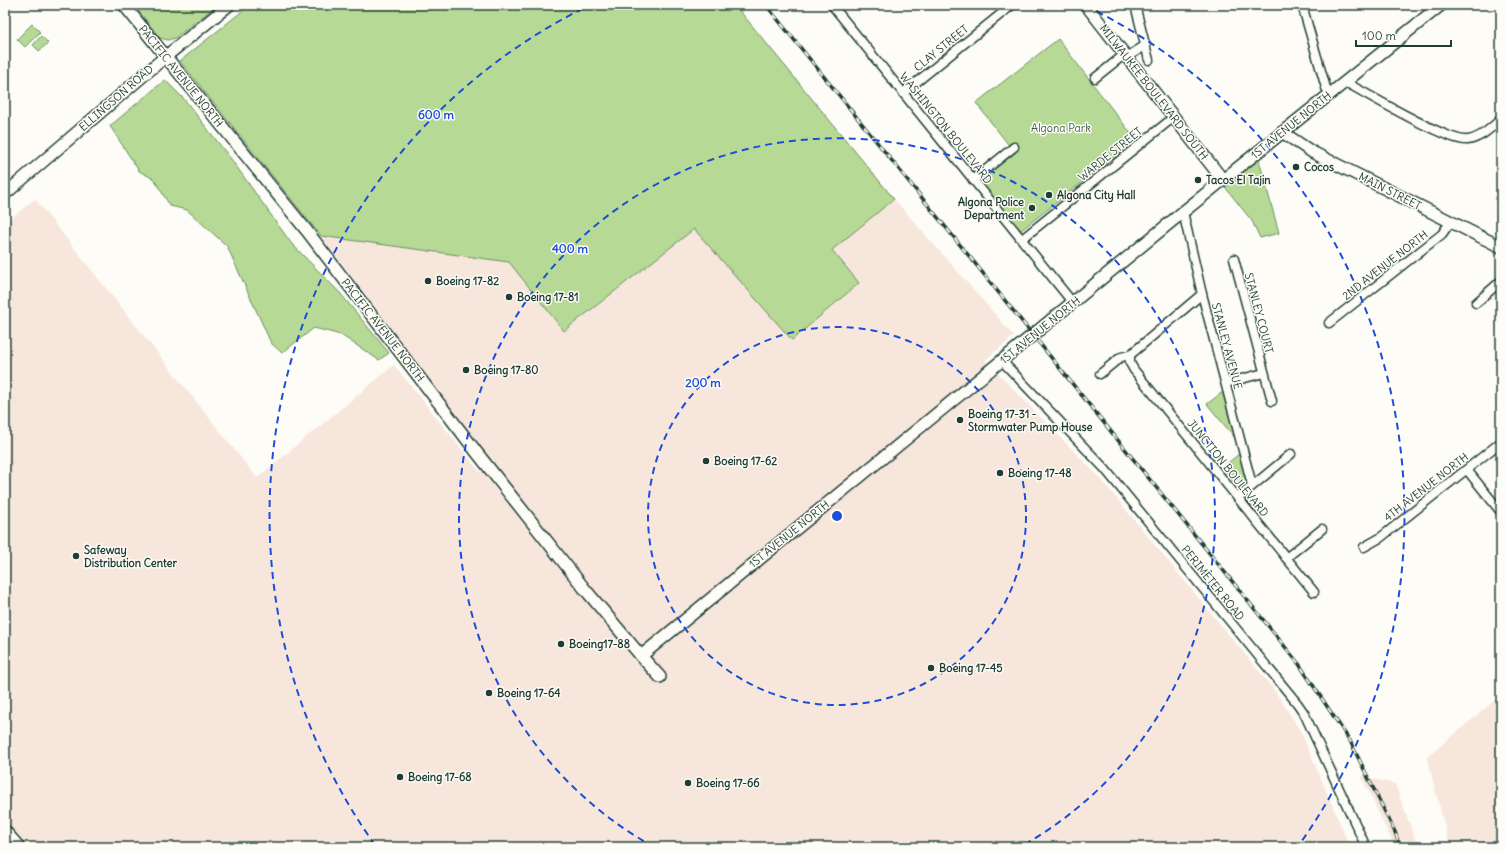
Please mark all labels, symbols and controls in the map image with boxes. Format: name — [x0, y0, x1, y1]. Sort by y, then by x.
street label: PACIFIC AVENUE NORTH — [136, 22, 226, 130]
street label: CLAY STREET — [911, 22, 971, 74]
street label: MILWAUKEE BOULEVARD SOUTH — [1097, 22, 1211, 163]
scale bar — [1356, 22, 1451, 48]
text: 100 m — [1362, 28, 1396, 43]
street label: ELLINGSON ROAD — [76, 62, 156, 134]
street label: WASHINGTON BOULEVARD — [897, 69, 995, 187]
street label: 1ST AVENUE NORTH — [1248, 88, 1334, 162]
text: 600 m — [418, 107, 455, 122]
park label: Algona Park — [1031, 121, 1091, 135]
street label: WARDE STREET — [1075, 124, 1145, 184]
place label: Cocos — [1304, 160, 1334, 174]
marker: Cocos — [1291, 162, 1301, 172]
street label: MAIN STREET — [1356, 169, 1424, 213]
place label: Tacos El Tajin — [1206, 173, 1271, 187]
marker: Tacos El Tajin — [1193, 175, 1203, 185]
place label: Algona City Hall — [1057, 188, 1136, 203]
marker: Algona City Hall — [1044, 190, 1054, 200]
place label: Algona Police Department — [958, 195, 1024, 223]
marker: Algona Police Department — [1027, 203, 1037, 213]
street label: 2ND AVENUE NORTH — [1339, 227, 1431, 303]
text: 400 m — [552, 241, 589, 256]
street label: STANLEY COURT — [1242, 271, 1277, 355]
place label: Boeing 17-82 — [436, 274, 499, 289]
street label: PACIFIC AVENUE NORTH — [338, 276, 428, 384]
marker: Boeing 17-82 — [423, 276, 433, 286]
place label: Boeing 17-81 — [517, 290, 579, 305]
marker: Boeing 17-81 — [504, 292, 514, 302]
street label: 1ST AVENUE NORTH — [997, 293, 1083, 367]
street label: STANLEY AVENUE — [1209, 301, 1245, 391]
place label: Boeing 17-80 — [474, 363, 539, 378]
marker: Boeing 17-80 — [461, 365, 471, 375]
text: 200 m — [685, 375, 721, 390]
place label: Boeing 17-31 - Stormwater Pump House — [968, 407, 1093, 435]
marker: Boeing 17-31 - Stormwater Pump House — [955, 415, 965, 425]
street label: JUNCTION BOULEVARD — [1184, 416, 1272, 520]
street label: 4TH AVENUE NORTH — [1381, 450, 1471, 524]
place label: Boeing 17-62 — [714, 454, 777, 469]
marker: Boeing 17-62 — [701, 456, 711, 466]
place label: Boeing 17-48 — [1008, 466, 1072, 481]
marker: Boeing 17-48 — [995, 468, 1005, 478]
street label: 1ST AVENUE NORTH — [746, 497, 832, 571]
centre of rings — [830, 509, 844, 523]
place label: Safeway Distribution Center — [84, 543, 177, 570]
street label: PERIMETER ROAD — [1178, 543, 1248, 623]
marker: Safeway Distribution Center — [71, 551, 81, 561]
place label: Boeing17-88 — [569, 637, 630, 652]
marker: Boeing17-88 — [556, 639, 566, 649]
place label: Boeing 17-45 — [939, 661, 1003, 676]
marker: Boeing 17-45 — [926, 663, 936, 673]
place label: Boeing 17-64 — [497, 686, 561, 701]
marker: Boeing 17-64 — [484, 688, 494, 698]
place label: Boeing 17-68 — [408, 770, 472, 785]
marker: Boeing 17-68 — [395, 772, 405, 782]
place label: Boeing 17-66 — [696, 776, 760, 791]
marker: Boeing 17-66 — [683, 778, 693, 788]

